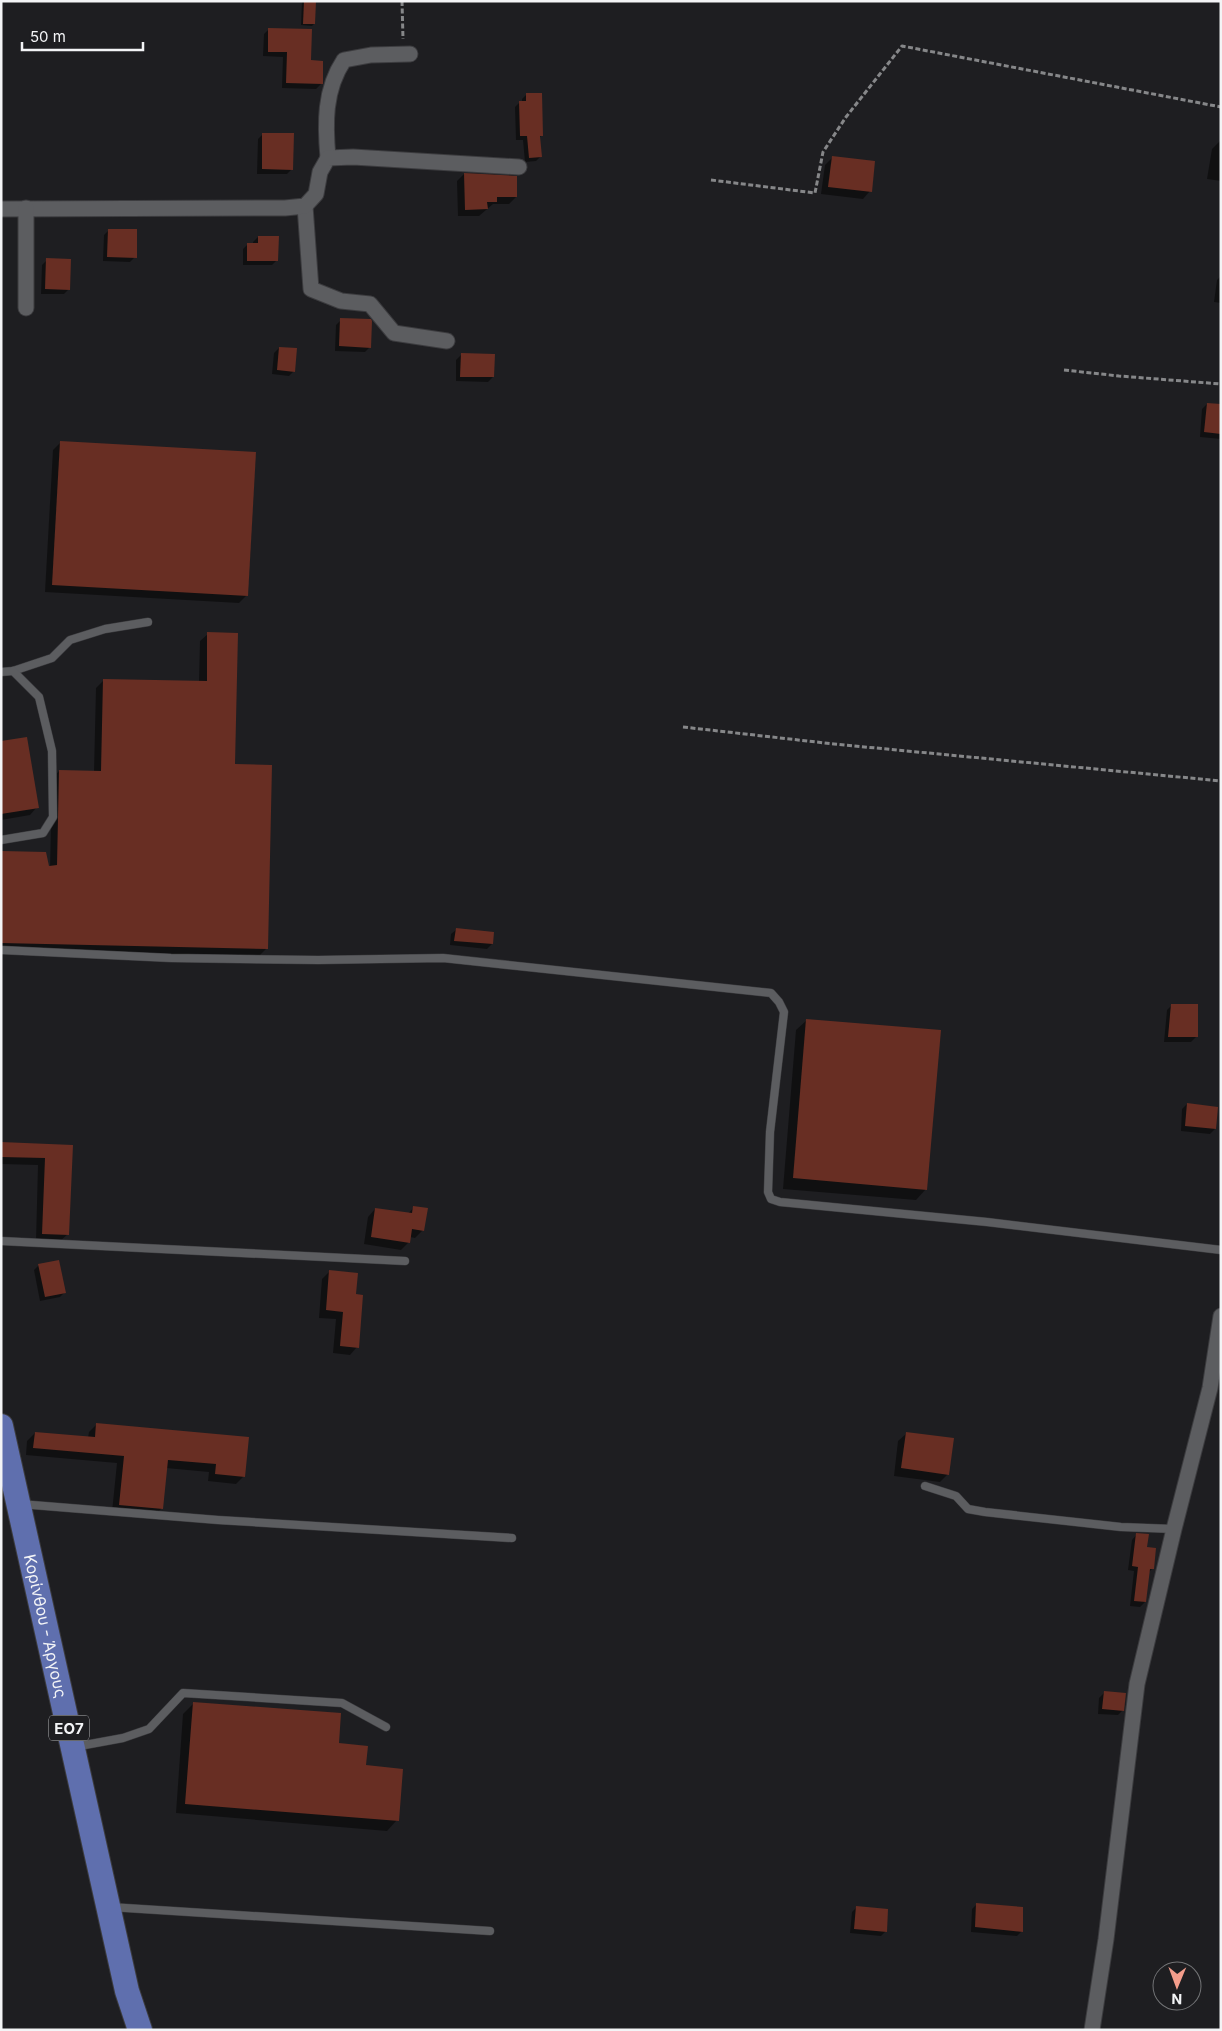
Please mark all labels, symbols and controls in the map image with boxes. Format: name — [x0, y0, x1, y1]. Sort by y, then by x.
scale bar — [22, 20, 144, 52]
text: 50 m — [30, 27, 66, 46]
street label: Κορίνθου - Άργους — [20, 1552, 71, 1700]
road number: ΕΟ7 — [49, 1716, 89, 1740]
north arrow — [1152, 1961, 1202, 2011]
text: N — [1171, 1991, 1182, 2008]

